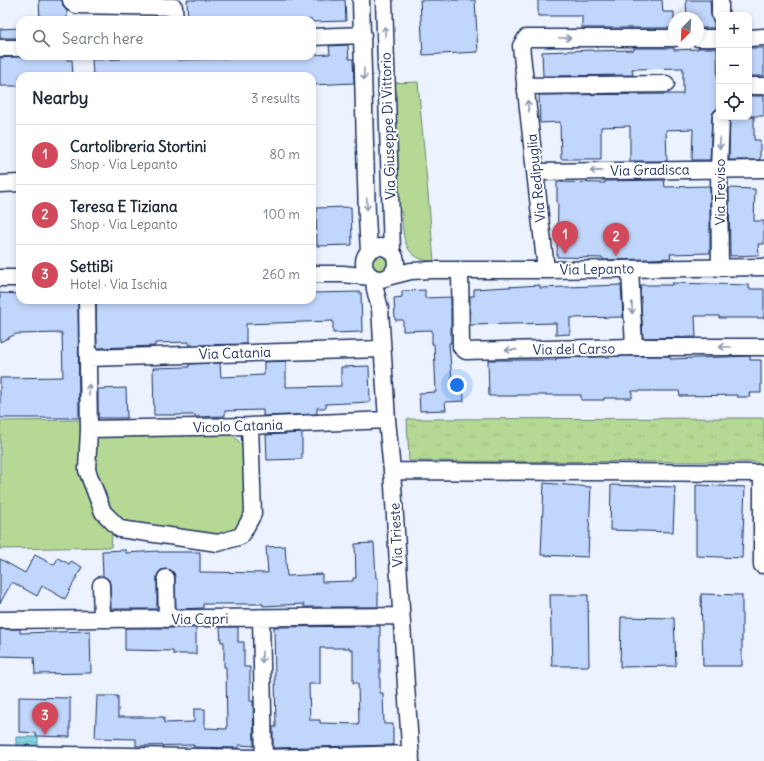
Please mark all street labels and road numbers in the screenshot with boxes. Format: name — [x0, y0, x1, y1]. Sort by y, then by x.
street label: Via Giuseppe Di Vittorio — [376, 52, 400, 200]
street label: Via Redipuglia — [522, 133, 550, 223]
street label: Via Treviso — [711, 159, 729, 225]
street label: Via Gradisca — [610, 160, 690, 180]
street label: Via Lepanto — [560, 259, 635, 279]
street label: Via del Carso — [533, 339, 615, 359]
street label: Via Catania — [199, 343, 271, 363]
street label: Vicolo Catania — [193, 415, 283, 437]
street label: Via Trieste — [385, 502, 407, 568]
street label: Via Capri — [171, 610, 229, 628]

